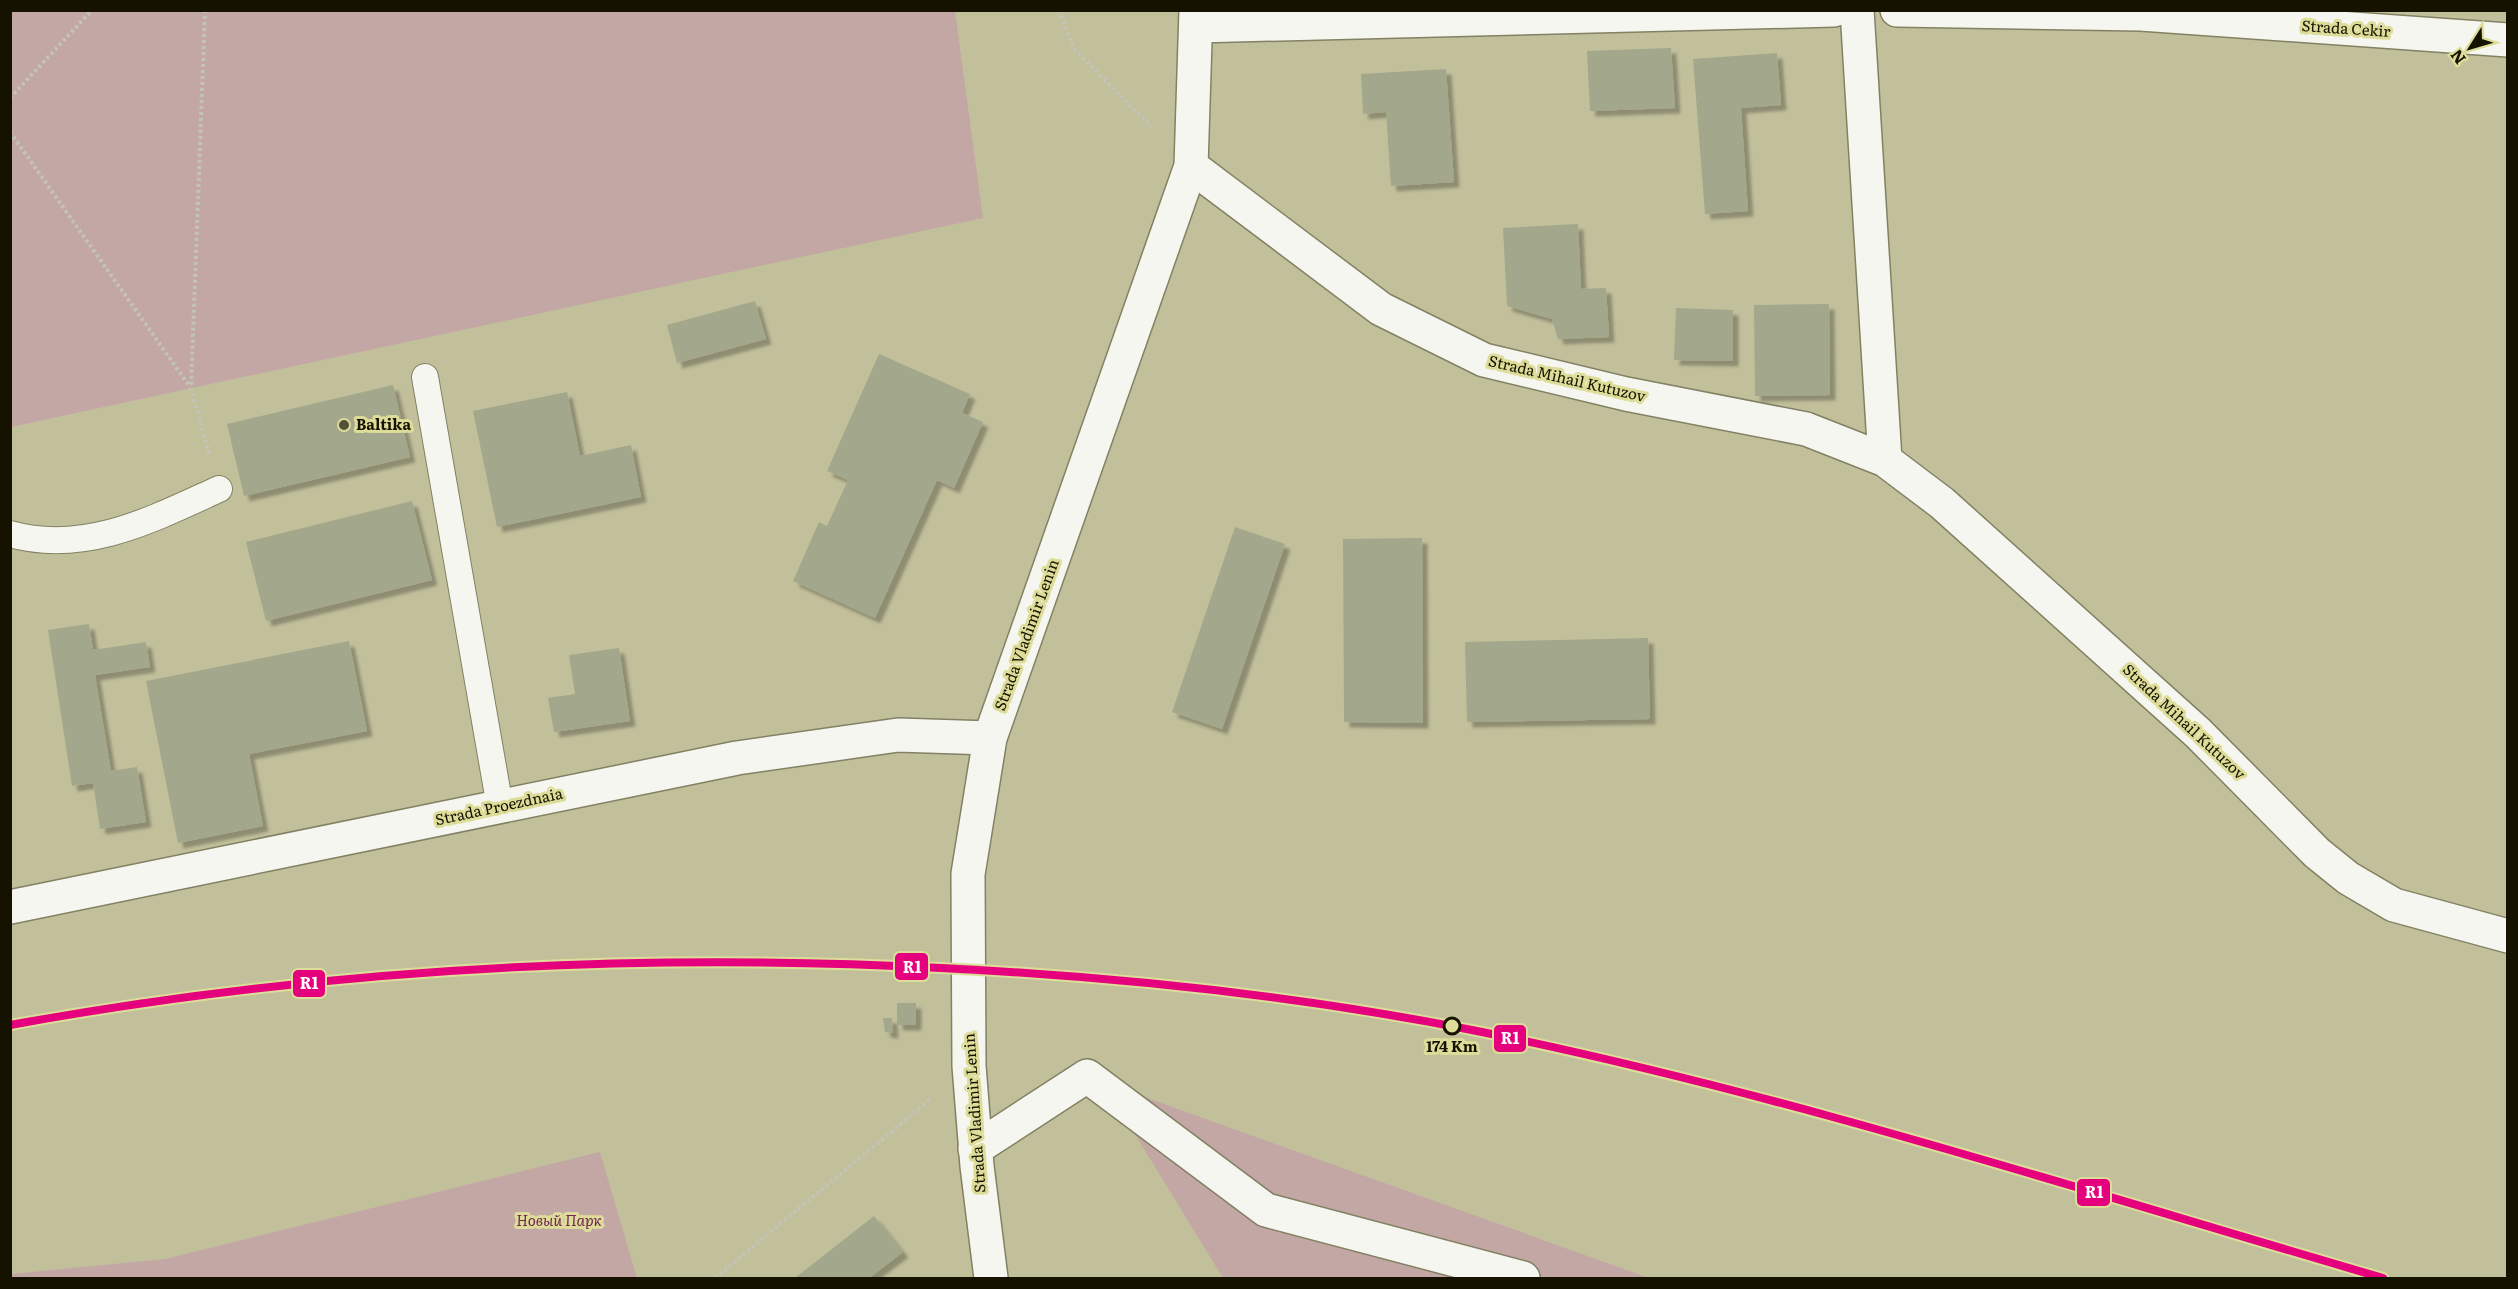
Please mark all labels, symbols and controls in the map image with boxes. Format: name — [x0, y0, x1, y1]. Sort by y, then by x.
street label: Strada Cekir — [2301, 13, 2391, 42]
north arrow — [2440, 18, 2500, 78]
text: N — [2444, 45, 2471, 70]
street label: Strada Mihail Kutuzov — [1486, 348, 1648, 407]
place label: Baltika — [356, 412, 411, 435]
marker: Baltika — [337, 418, 351, 432]
street label: Strada Vladimir Lenin — [987, 555, 1064, 714]
street label: Strada Mihail Kutuzov — [2118, 658, 2252, 784]
street label: Strada Proezdnaia — [433, 781, 565, 830]
line badge: R1 — [894, 952, 929, 981]
text: R1 — [903, 954, 922, 978]
line badge: R1 — [292, 969, 326, 998]
text: R1 — [300, 970, 319, 994]
marker: 174 Km — [1443, 1017, 1461, 1035]
line badge: R1 — [1493, 1024, 1527, 1053]
text: R1 — [1501, 1025, 1520, 1049]
street label: Strada Vladimir Lenin — [956, 1032, 991, 1194]
place label: 174 Km — [1426, 1034, 1478, 1057]
line badge: R1 — [2076, 1178, 2111, 1207]
text: R1 — [2085, 1179, 2104, 1203]
park label: Новый Парк — [516, 1208, 602, 1231]

